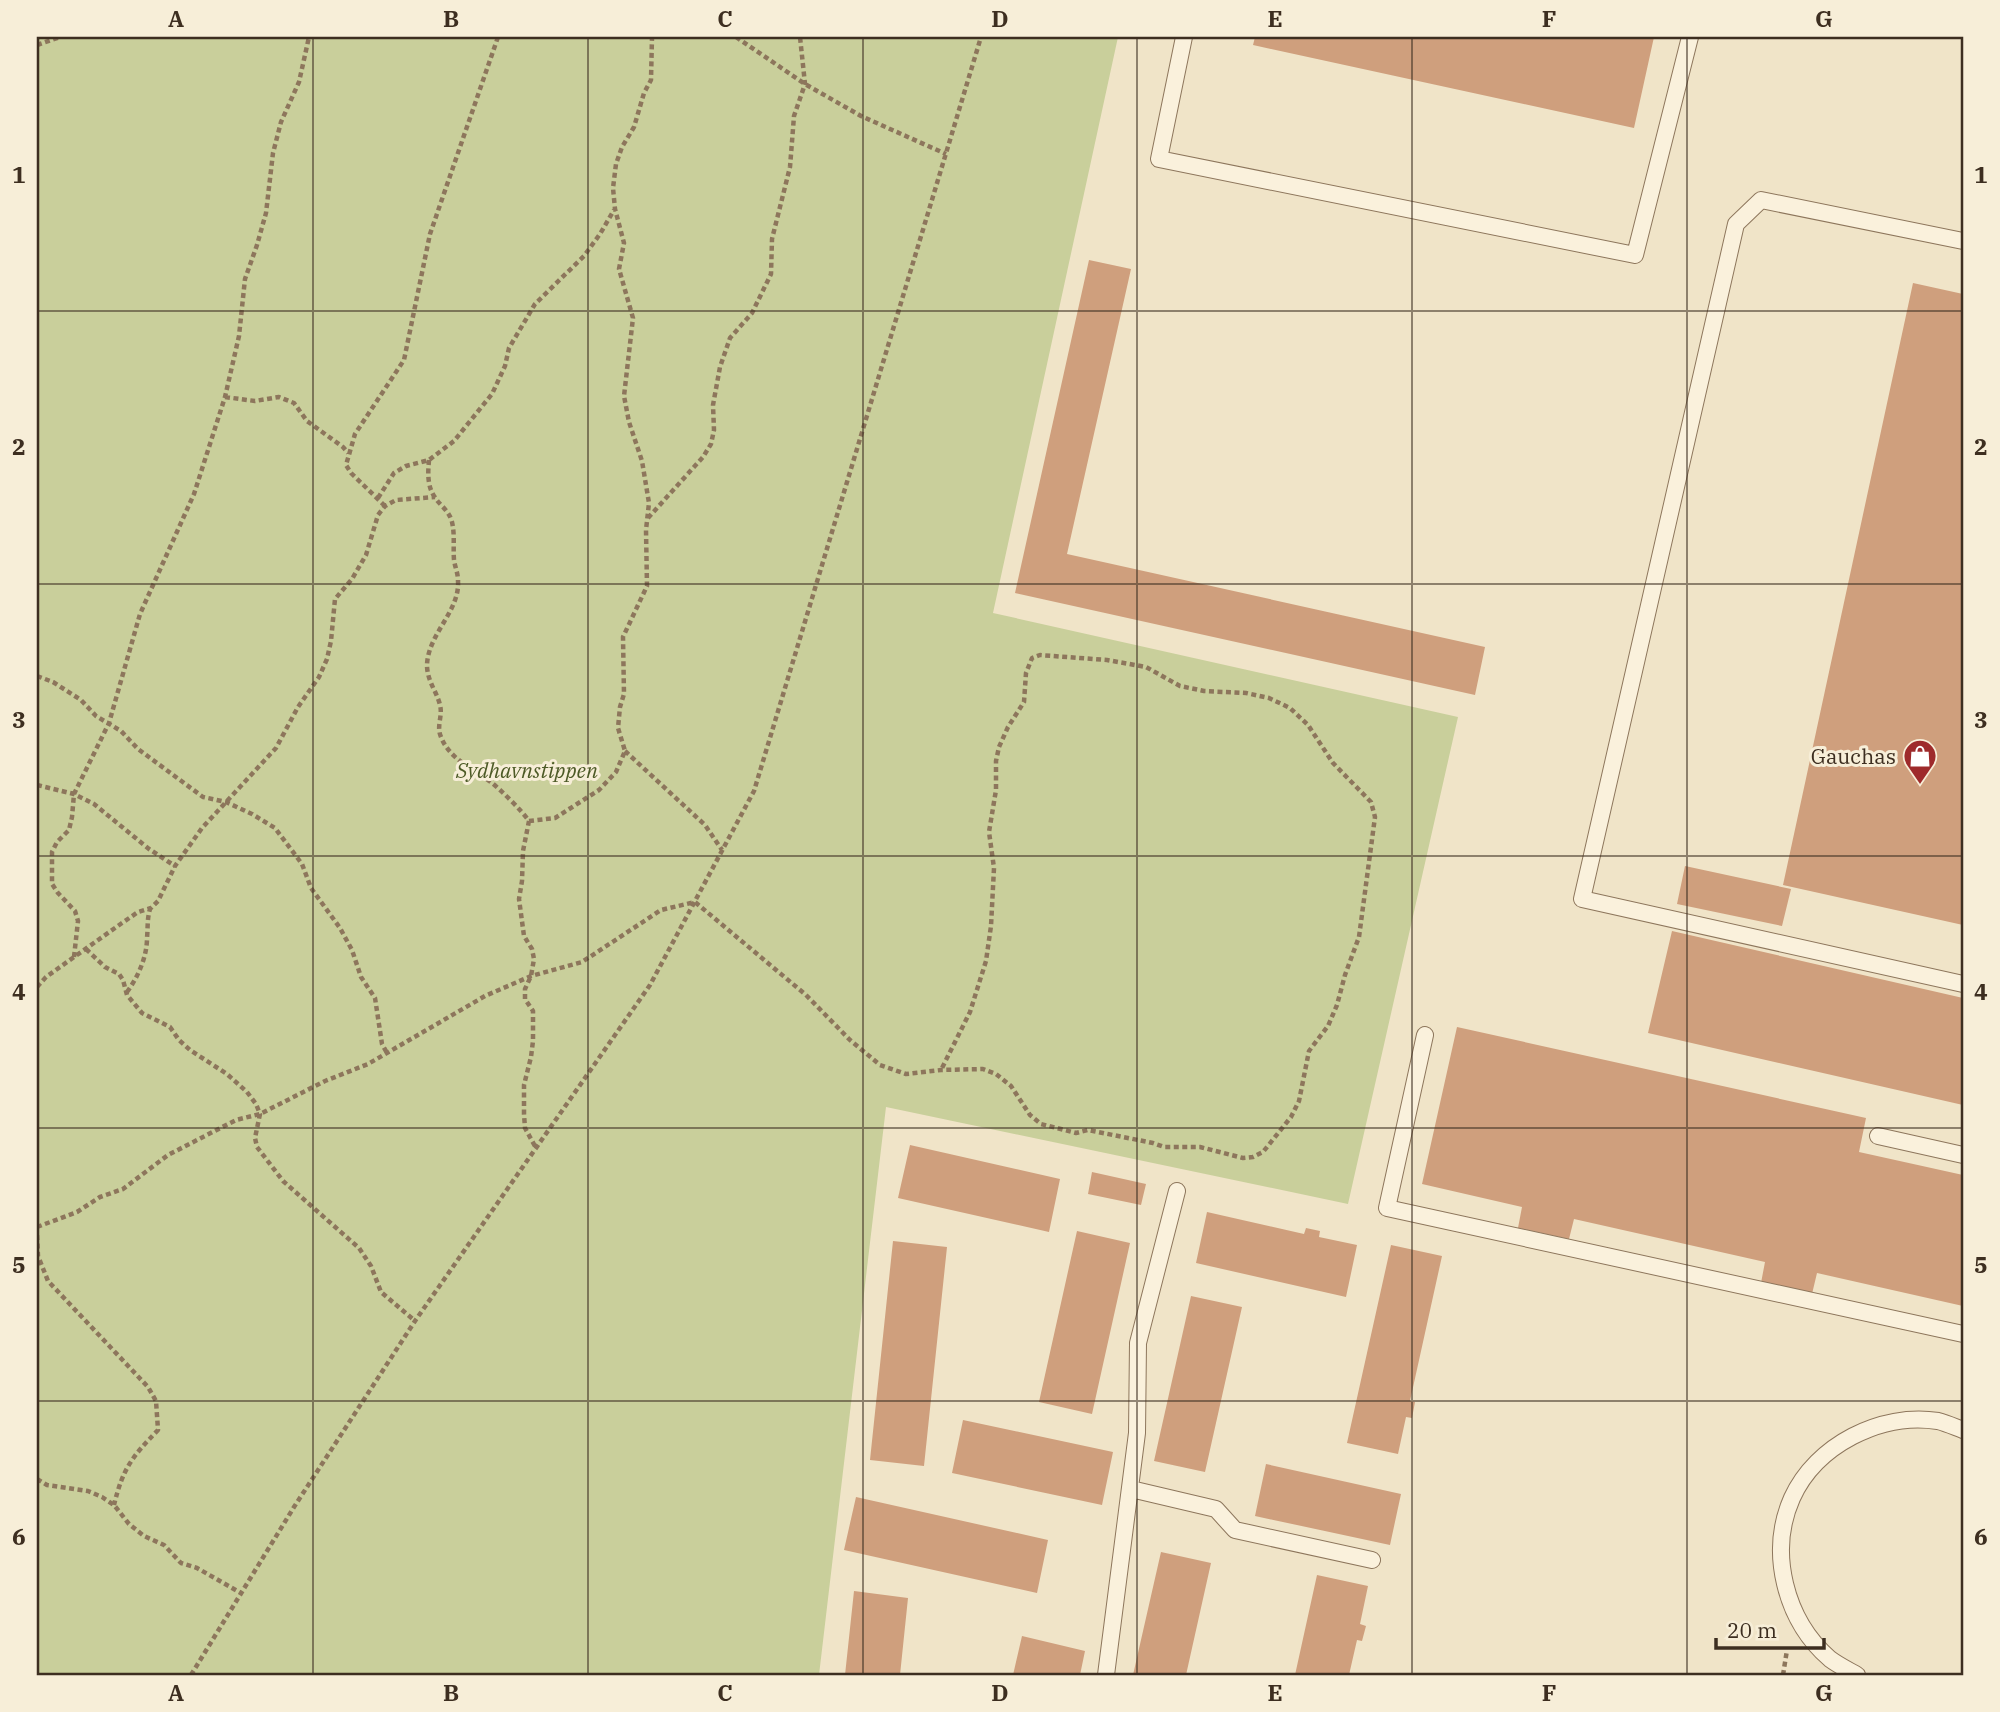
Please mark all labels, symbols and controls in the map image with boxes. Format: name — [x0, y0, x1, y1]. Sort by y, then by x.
text: A — [168, 3, 184, 33]
text: B — [443, 3, 459, 33]
text: C — [717, 3, 733, 33]
text: D — [991, 3, 1009, 33]
text: E — [1267, 3, 1283, 33]
text: F — [1542, 3, 1556, 33]
text: G — [1815, 3, 1833, 33]
text: 1 — [12, 159, 26, 189]
text: 1 — [1974, 159, 1988, 189]
text: 2 — [12, 431, 26, 461]
text: 2 — [1974, 431, 1988, 461]
text: 3 — [12, 704, 26, 734]
text: 3 — [1974, 704, 1988, 734]
shop icon: Gauchas — [1901, 737, 1939, 786]
place label: Gauchas — [1811, 742, 1896, 770]
park label: Sydhavnstippen — [455, 756, 598, 784]
text: 4 — [12, 976, 26, 1006]
text: 4 — [1974, 976, 1988, 1006]
text: 5 — [12, 1249, 26, 1279]
text: 5 — [1974, 1249, 1988, 1279]
text: 6 — [12, 1521, 26, 1551]
text: 6 — [1974, 1521, 1988, 1551]
scale bar — [1716, 1607, 1825, 1651]
text: 20 m — [1727, 1616, 1777, 1644]
text: A — [168, 1677, 184, 1707]
text: B — [443, 1677, 459, 1707]
text: C — [717, 1677, 733, 1707]
text: D — [991, 1677, 1009, 1707]
text: E — [1267, 1677, 1283, 1707]
text: F — [1542, 1677, 1556, 1707]
text: G — [1815, 1677, 1833, 1707]

